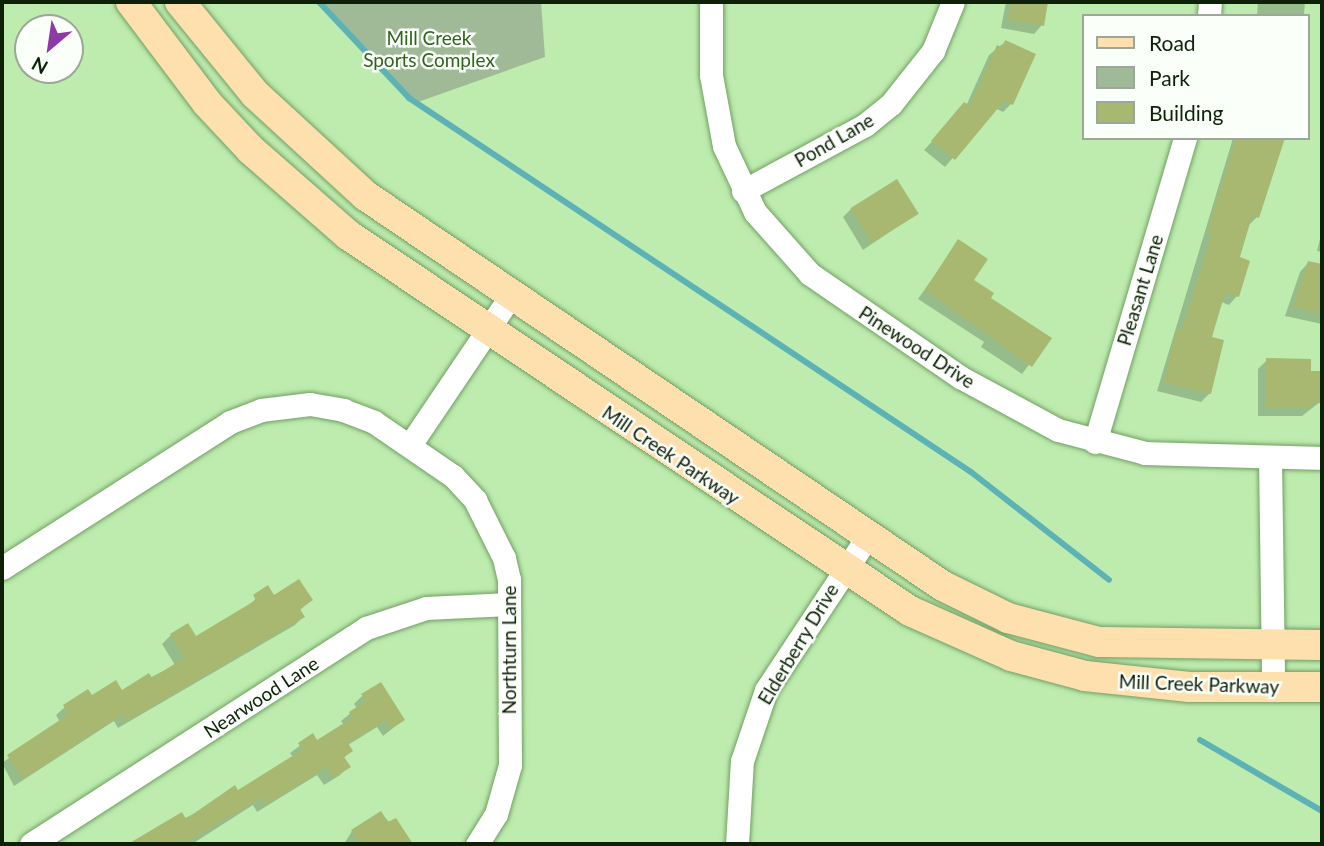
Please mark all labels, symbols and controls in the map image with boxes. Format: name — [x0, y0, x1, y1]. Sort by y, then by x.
north arrow — [14, 14, 84, 84]
legend — [1082, 14, 1310, 140]
park label: Mill Creek Sports Complex — [363, 27, 495, 71]
text: Road — [1149, 30, 1196, 55]
text: N — [28, 52, 52, 80]
text: Park — [1149, 65, 1190, 90]
text: Building — [1149, 100, 1224, 125]
street label: Pond Lane — [790, 108, 878, 172]
street label: Pleasant Lane — [1112, 232, 1168, 348]
street label: Pinewood Drive — [855, 301, 979, 393]
street label: Mill Creek Parkway — [598, 401, 744, 509]
street label: Elderberry Drive — [753, 579, 843, 709]
street label: Northturn Lane — [498, 586, 520, 714]
street label: Nearwood Lane — [199, 651, 323, 743]
street label: Mill Creek Parkway — [1118, 670, 1280, 698]

